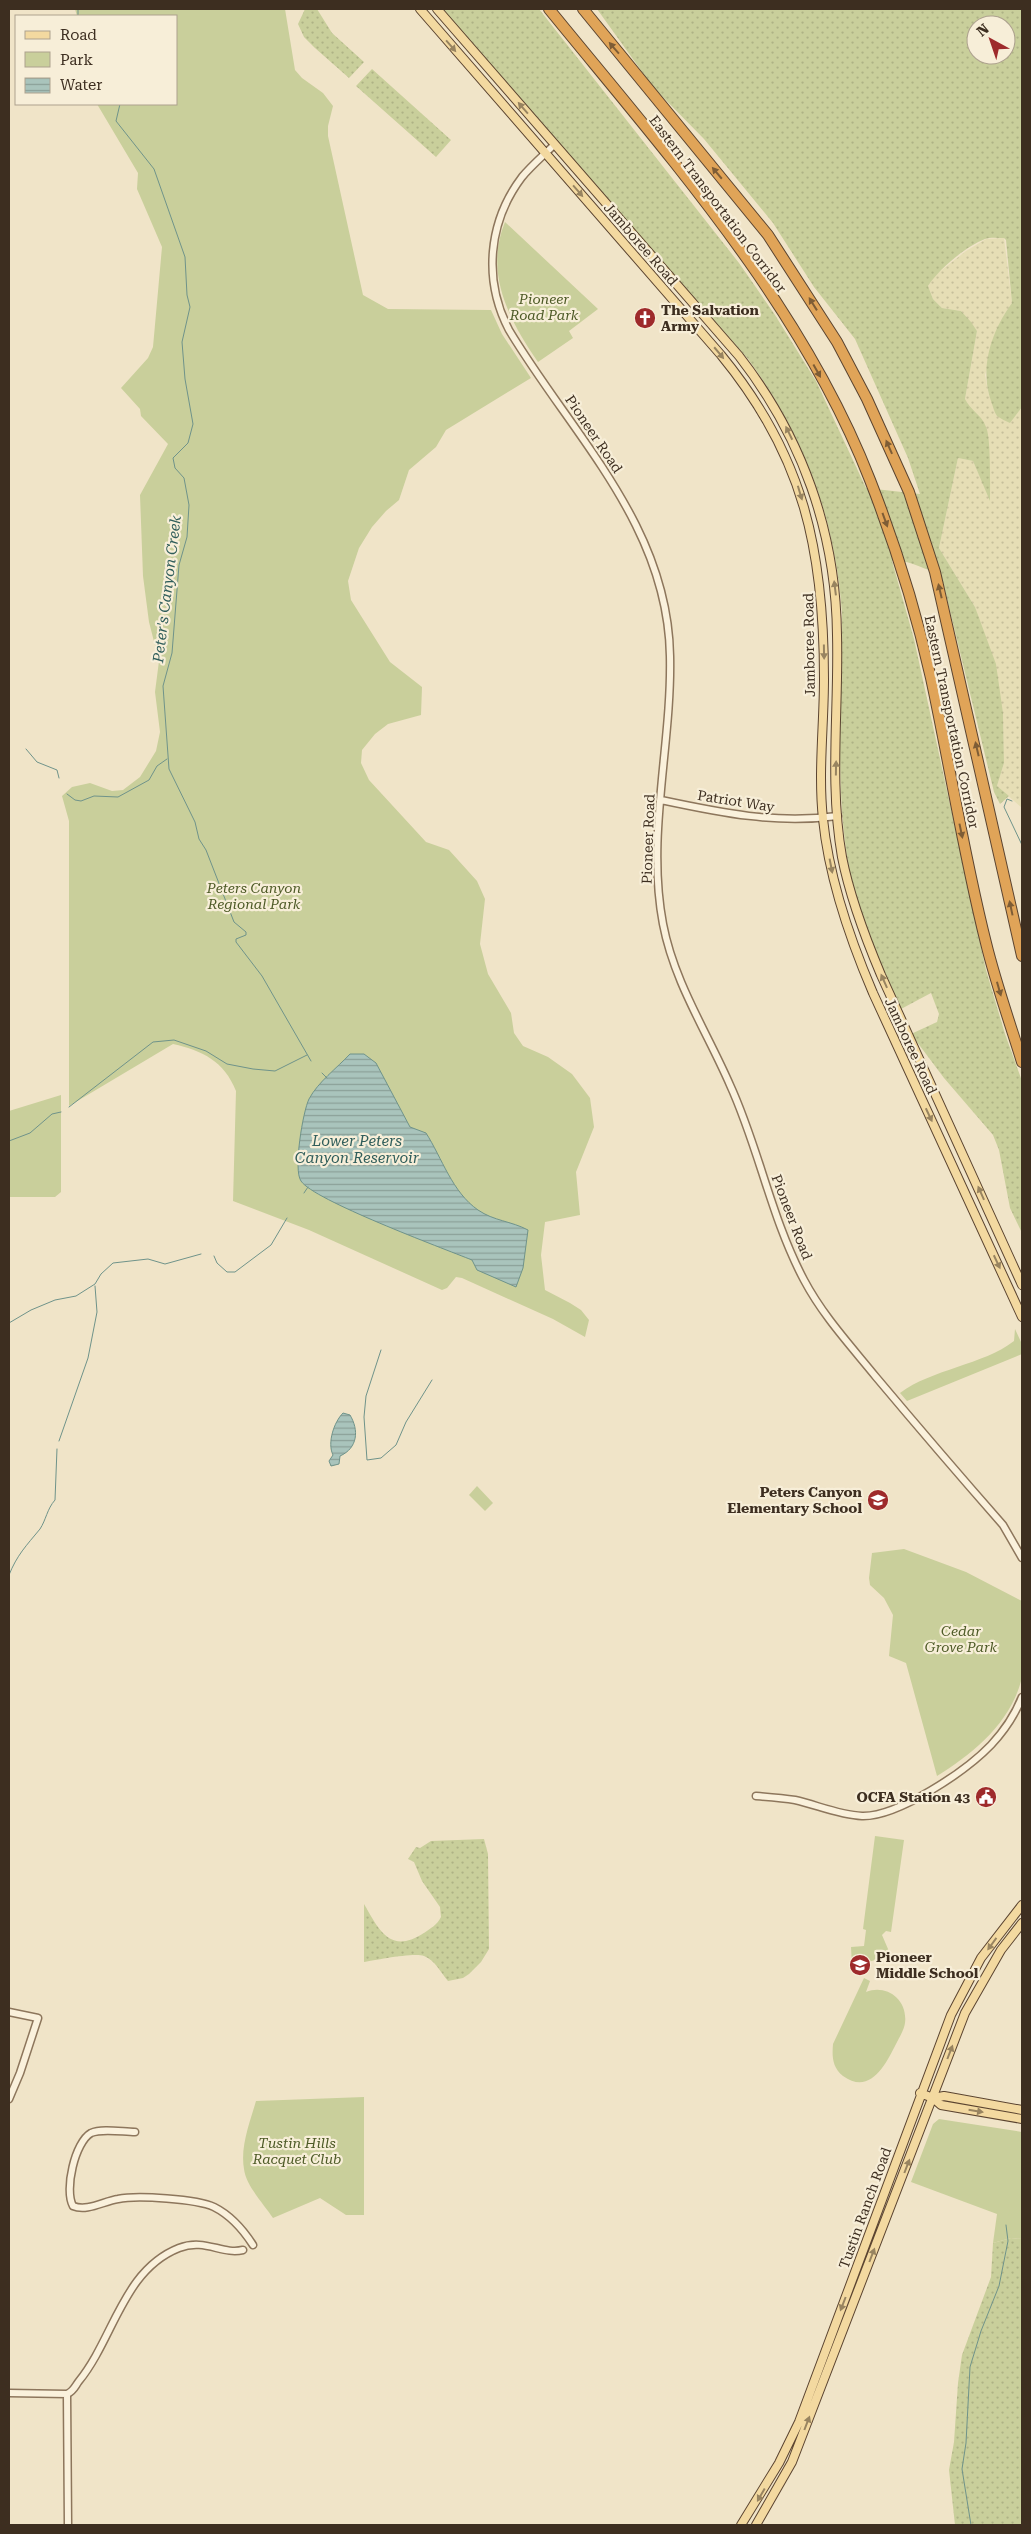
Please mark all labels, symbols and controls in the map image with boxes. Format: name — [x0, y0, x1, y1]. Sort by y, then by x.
legend — [15, 15, 178, 105]
north arrow — [966, 15, 1016, 65]
text: N — [973, 20, 992, 40]
text: Road — [60, 26, 97, 44]
one-way arrow — [445, 40, 457, 52]
one-way arrow — [608, 42, 620, 54]
text: Park — [60, 51, 94, 69]
text: Water — [60, 76, 102, 94]
one-way arrow — [517, 102, 529, 114]
street label: Eastern Transportation Corridor — [646, 112, 790, 296]
one-way arrow — [711, 168, 723, 180]
one-way arrow — [572, 184, 584, 196]
street label: Jamboree Road — [601, 199, 681, 289]
park label: Pioneer Road Park — [509, 291, 579, 323]
one-way arrow — [809, 297, 818, 310]
place label: The Salvation Army — [661, 302, 760, 334]
church icon: The Salvation Army — [633, 306, 657, 330]
one-way arrow — [714, 346, 725, 359]
one-way arrow — [813, 364, 822, 378]
street label: Pioneer Road — [562, 392, 626, 476]
one-way arrow — [785, 426, 793, 440]
one-way arrow — [885, 440, 893, 454]
one-way arrow — [796, 485, 804, 500]
one-way arrow — [882, 513, 889, 528]
water label: Peter's Canyon Creek — [149, 514, 185, 665]
one-way arrow — [830, 580, 838, 596]
one-way arrow — [936, 583, 944, 599]
street label: Jamboree Road — [800, 593, 818, 697]
street label: Eastern Transportation Corridor — [922, 614, 982, 830]
one-way arrow — [820, 645, 828, 661]
one-way arrow — [973, 742, 981, 757]
one-way arrow — [832, 760, 840, 776]
street label: Patriot Way — [696, 787, 776, 815]
street label: Pioneer Road — [638, 794, 658, 884]
one-way arrow — [958, 823, 966, 839]
one-way arrow — [827, 859, 835, 874]
park label: Peters Canyon Regional Park — [206, 880, 302, 912]
one-way arrow — [1007, 900, 1015, 916]
one-way arrow — [880, 974, 888, 989]
one-way arrow — [995, 981, 1003, 996]
street label: Jamboree Road — [882, 995, 940, 1097]
one-way arrow — [925, 1108, 933, 1122]
water label: Lower Peters Canyon Reservoir — [295, 1132, 420, 1167]
street label: Pioneer Road — [768, 1172, 816, 1262]
one-way arrow — [976, 1186, 984, 1200]
one-way arrow — [993, 1255, 1001, 1269]
place label: Peters Canyon Elementary School — [727, 1484, 863, 1516]
school or university icon: Peters Canyon Elementary School — [866, 1488, 890, 1512]
park label: Cedar Grove Park — [925, 1623, 998, 1655]
public building icon: OCFA Station 43 — [974, 1785, 998, 1809]
place label: OCFA Station 43 — [857, 1789, 970, 1805]
one-way arrow — [987, 1937, 997, 1950]
place label: Pioneer Middle School — [876, 1949, 979, 1981]
school or university icon: Pioneer Middle School — [848, 1953, 872, 1977]
one-way arrow — [947, 2045, 955, 2059]
one-way arrow — [969, 2107, 985, 2115]
park label: Tustin Hills Racquet Club — [252, 2135, 341, 2167]
street label: Tustin Ranch Road — [836, 2145, 894, 2271]
one-way arrow — [903, 2159, 911, 2173]
one-way arrow — [869, 2248, 877, 2262]
one-way arrow — [839, 2296, 846, 2311]
one-way arrow — [804, 2416, 812, 2430]
one-way arrow — [757, 2488, 766, 2501]

